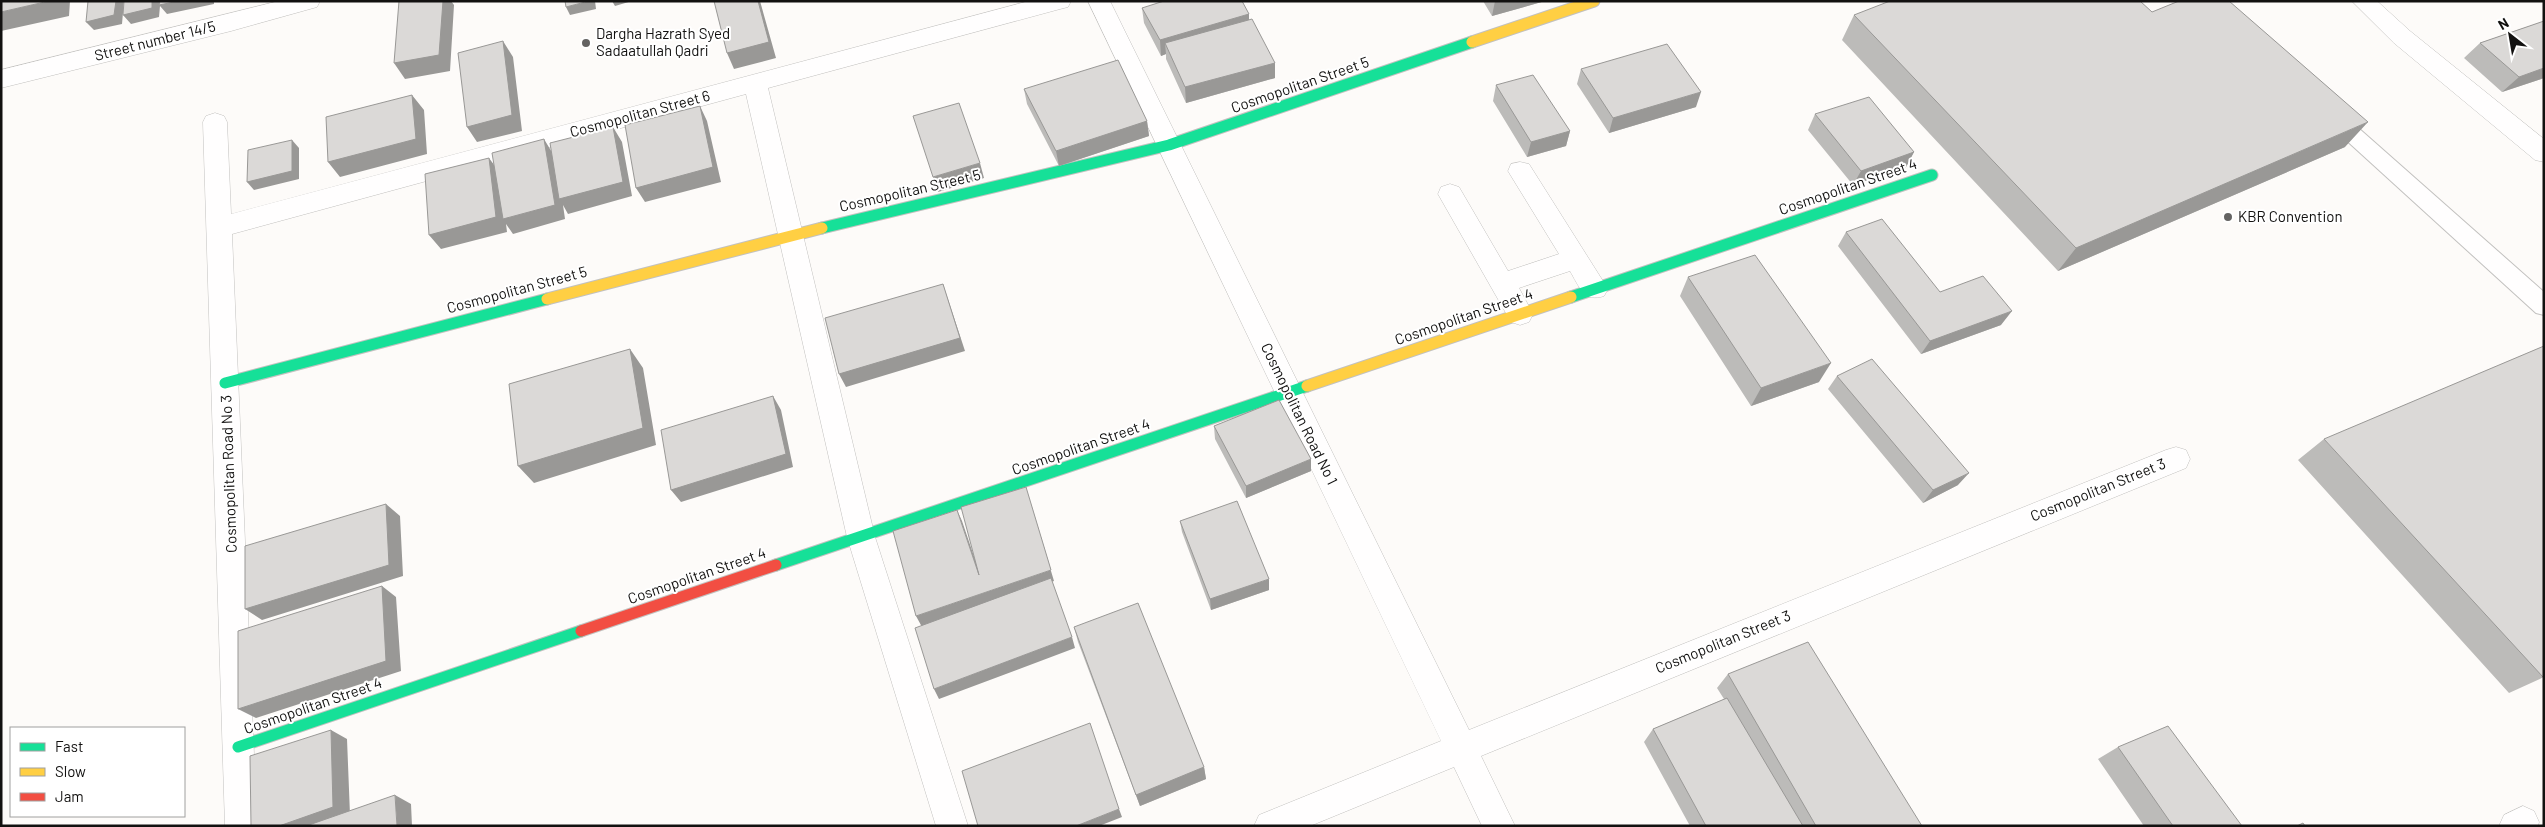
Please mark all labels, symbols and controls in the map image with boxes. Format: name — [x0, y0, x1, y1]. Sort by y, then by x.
north arrow — [2485, 10, 2535, 60]
text: N — [2495, 14, 2511, 33]
street label: Street number 14/5 — [92, 16, 217, 64]
place label: Dargha Hazrath Syed Sadaatullah Qadri — [596, 24, 730, 59]
marker: Dargha Hazrath Syed Sadaatullah Qadri — [580, 37, 592, 49]
street label: Cosmopolitan Street 5 — [1228, 52, 1371, 116]
street label: Cosmopolitan Street 6 — [568, 86, 712, 140]
street label: Cosmopolitan Street 4 — [1776, 154, 1919, 218]
street label: Cosmopolitan Street 5 — [837, 165, 982, 215]
place label: KBR Convention — [2238, 207, 2342, 225]
marker: KBR Convention — [2222, 211, 2234, 223]
street label: Cosmopolitan Street 5 — [445, 262, 589, 316]
street label: Cosmopolitan Street 4 — [1392, 284, 1535, 348]
street label: Cosmopolitan Road No 1 — [1258, 340, 1342, 487]
street label: Cosmopolitan Road No 3 — [216, 395, 240, 553]
street label: Cosmopolitan Street 4 — [1009, 414, 1152, 478]
street label: Cosmopolitan Street 3 — [2027, 454, 2168, 524]
street label: Cosmopolitan Street 4 — [625, 543, 768, 607]
street label: Cosmopolitan Street 3 — [1652, 606, 1793, 676]
street label: Cosmopolitan Street 4 — [241, 673, 384, 737]
legend — [10, 727, 185, 817]
text: Fast — [55, 737, 83, 755]
text: Slow — [55, 762, 86, 780]
text: Jam — [55, 787, 84, 805]

